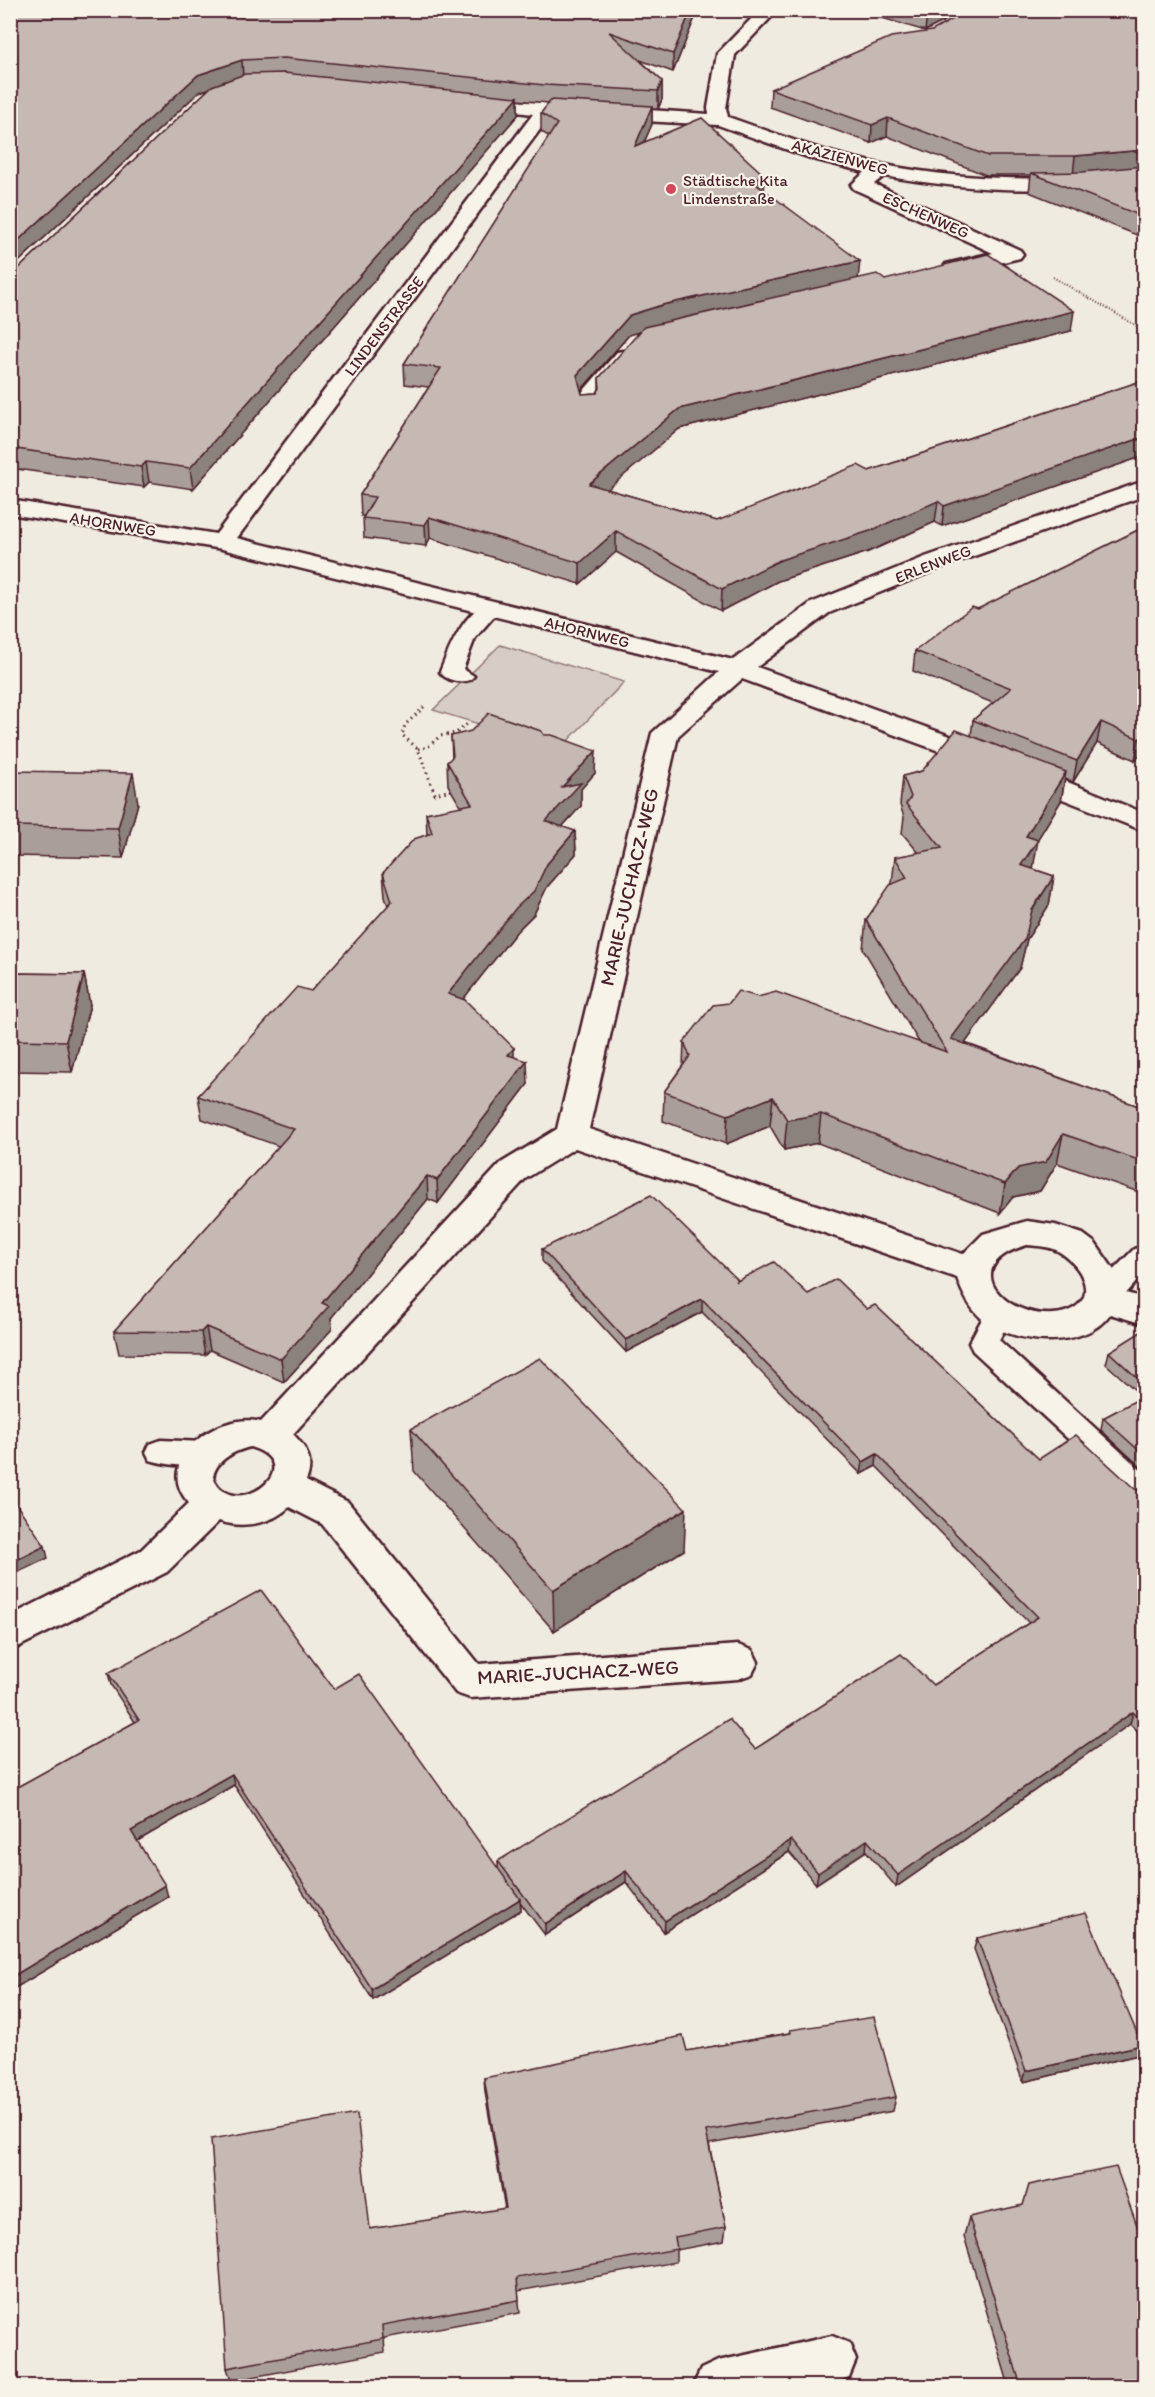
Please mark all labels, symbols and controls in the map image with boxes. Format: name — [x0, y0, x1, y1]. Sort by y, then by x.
street label: AKAZIENWEG — [790, 135, 890, 179]
place label: Städtische Kita Lindenstraße — [683, 171, 788, 208]
marker: Städtische Kita Lindenstraße — [664, 182, 678, 196]
street label: ESCHENWEG — [880, 188, 972, 242]
street label: LINDENSTRASSE — [340, 272, 428, 380]
street label: AHORNWEG — [68, 508, 158, 540]
street label: ERLENWEG — [892, 541, 974, 587]
street label: AHORNWEG — [542, 612, 632, 652]
street label: MARIE-JUCHACZ-WEG — [595, 786, 663, 988]
street label: MARIE-JUCHACZ-WEG — [476, 1655, 680, 1689]

